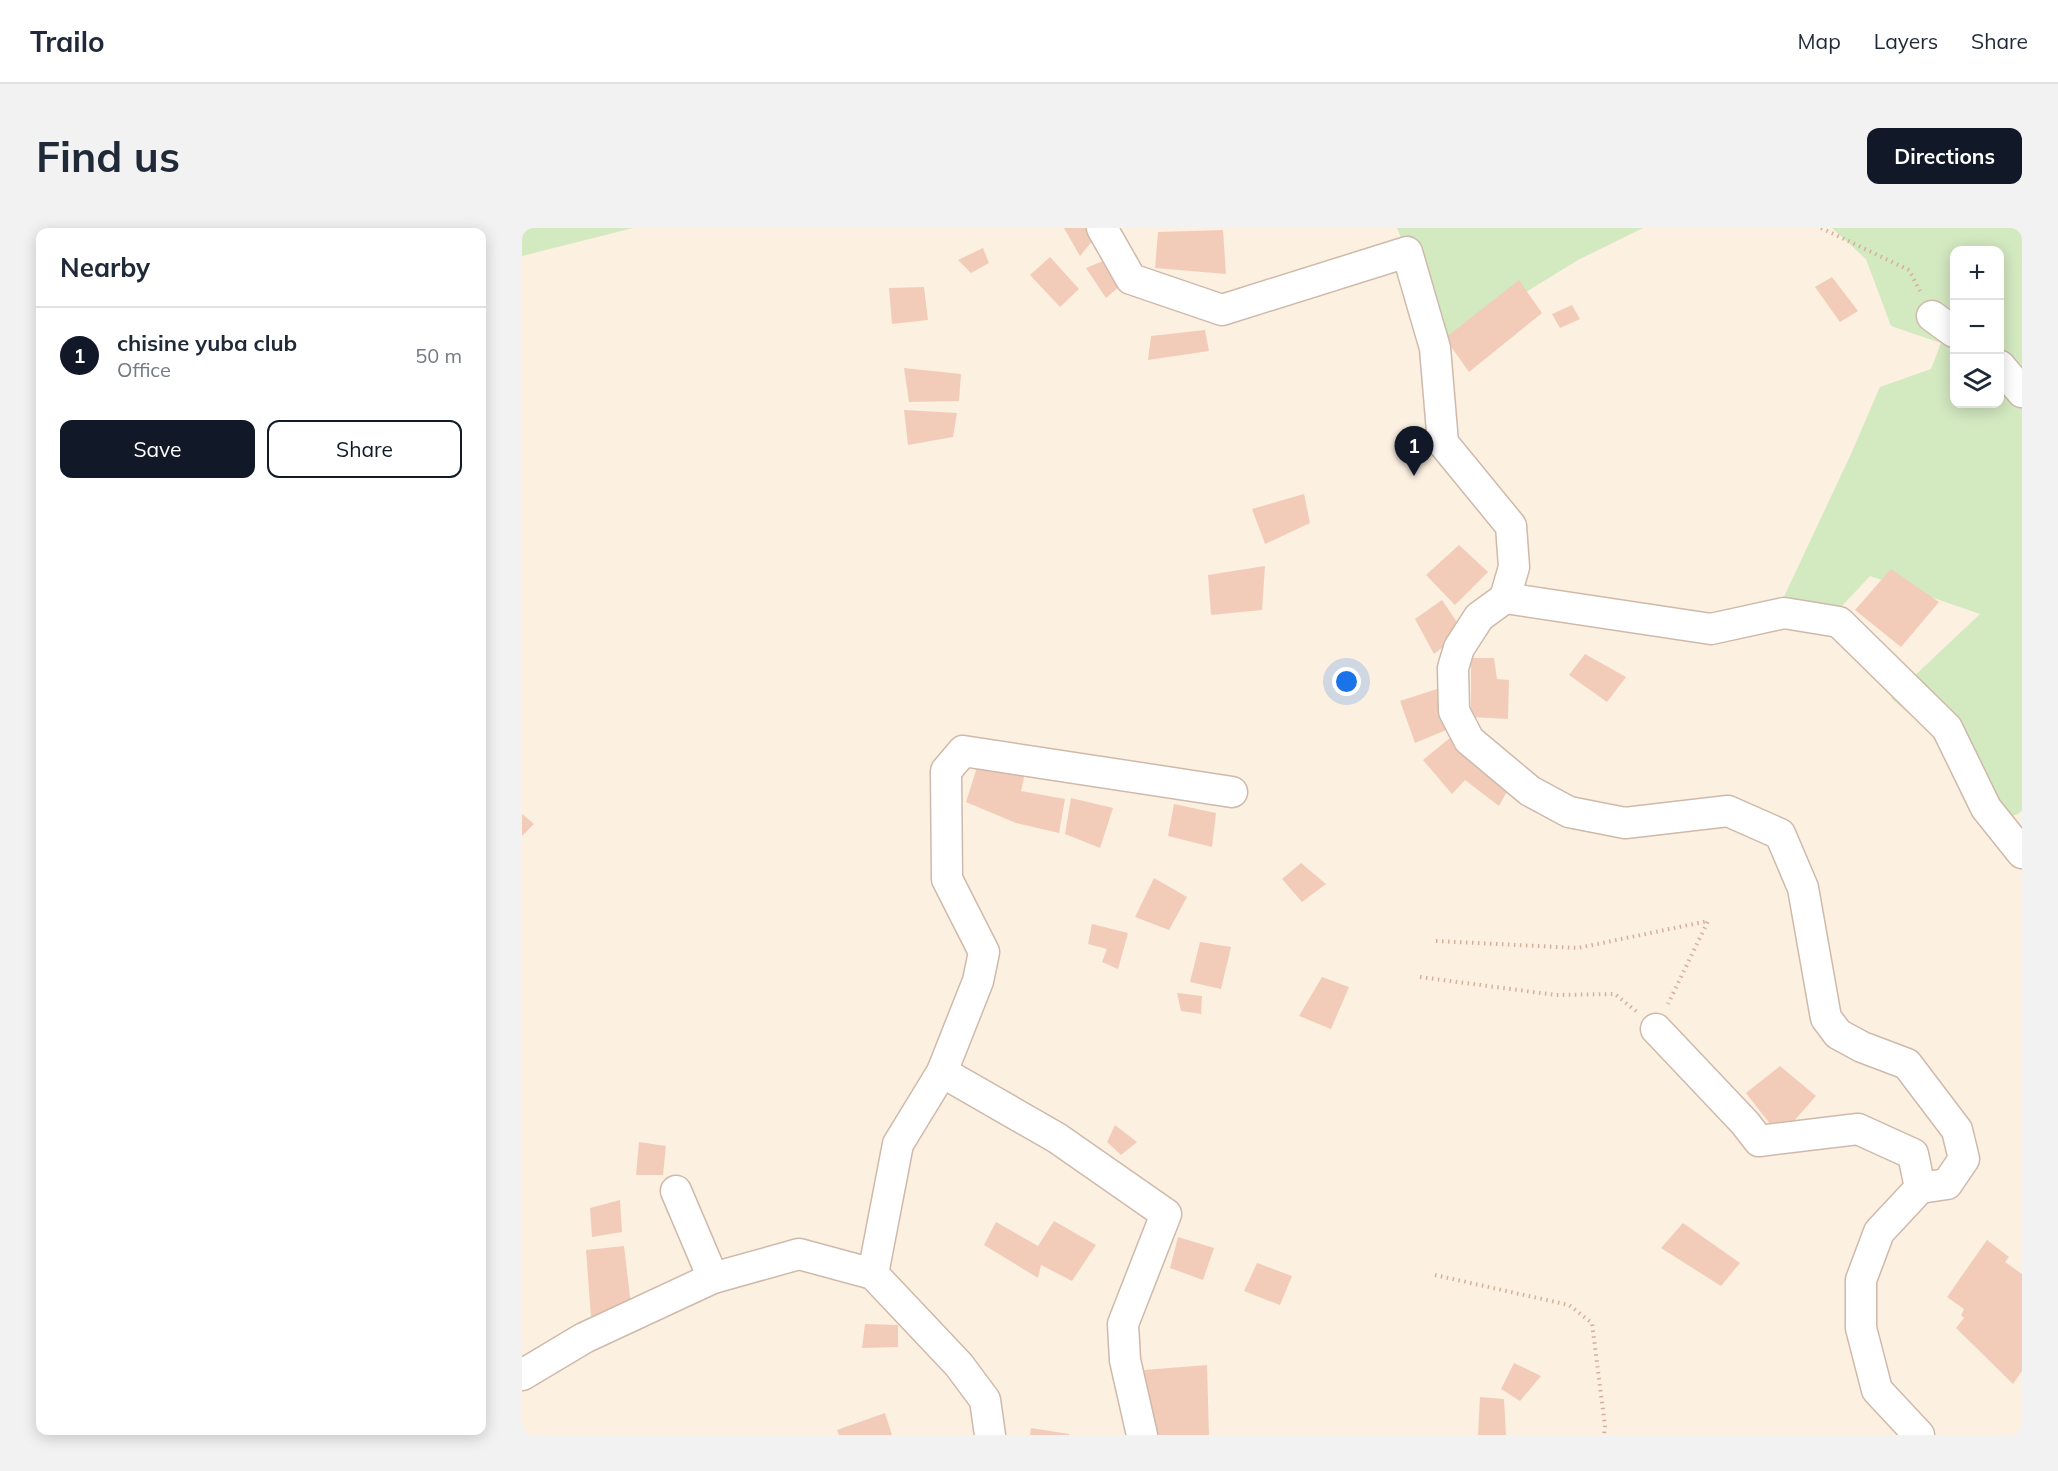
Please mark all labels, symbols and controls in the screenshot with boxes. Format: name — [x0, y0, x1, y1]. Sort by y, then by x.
text: Trailo — [30, 24, 105, 59]
text: Map — [1798, 28, 1841, 54]
text: Layers — [1874, 28, 1938, 54]
text: Share — [1971, 28, 2028, 54]
button: Directions — [1867, 128, 2022, 184]
text: Find us — [36, 130, 180, 183]
map controls — [1950, 246, 2004, 408]
button: + — [1950, 246, 2004, 300]
text: Nearby — [60, 251, 150, 284]
button: − — [1950, 300, 2004, 354]
text: chisine yuba club — [117, 329, 297, 357]
text: 1 — [74, 343, 86, 368]
text: 50 m — [415, 343, 462, 368]
button: layers — [1950, 354, 2004, 408]
text: Office — [117, 357, 171, 382]
button: Save — [60, 420, 255, 478]
button: Share — [267, 420, 462, 478]
pin: 1 — [1394, 426, 1434, 476]
your location — [1332, 667, 1361, 696]

